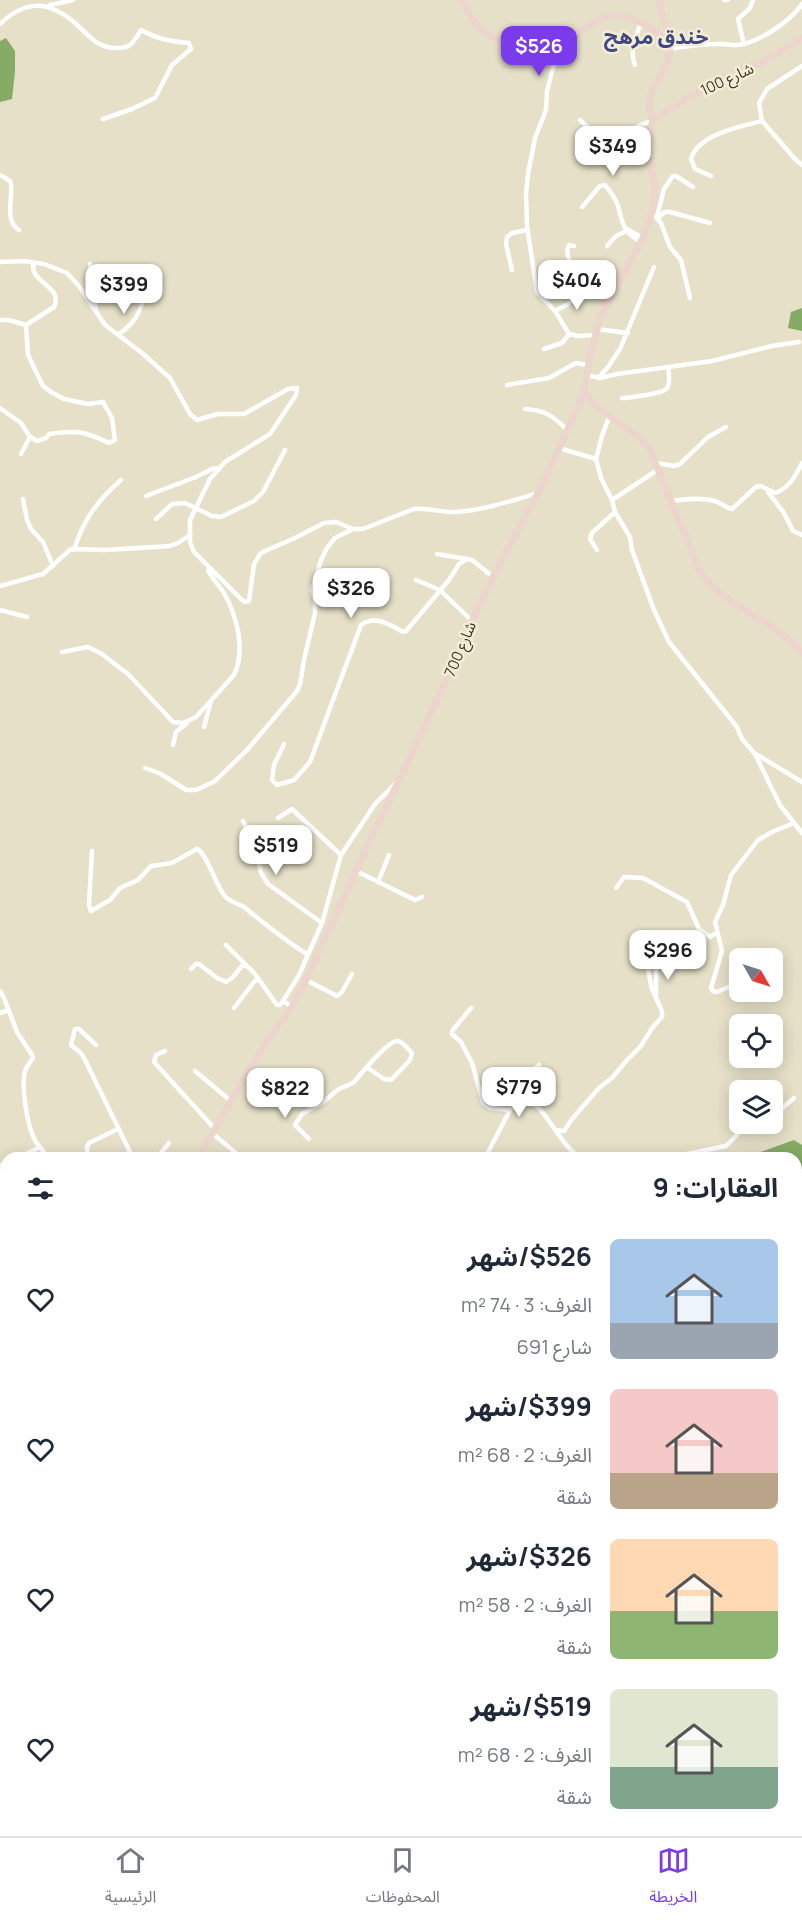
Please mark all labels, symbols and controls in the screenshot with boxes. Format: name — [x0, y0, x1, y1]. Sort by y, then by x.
district label: خندق مرهج — [604, 22, 708, 52]
pin: $526 — [503, 26, 575, 77]
text: $526 — [515, 32, 563, 59]
street label: شارع 100 — [697, 57, 758, 102]
pin: $349 — [577, 126, 649, 177]
text: $349 — [589, 132, 637, 159]
pin: $404 — [541, 260, 613, 311]
pin: $399 — [88, 264, 160, 315]
text: $404 — [552, 266, 602, 293]
text: $399 — [99, 270, 149, 297]
pin: $326 — [315, 568, 387, 619]
text: $326 — [327, 574, 375, 601]
street label: شارع 700 — [439, 618, 483, 681]
pin: $519 — [240, 825, 312, 876]
text: $519 — [253, 831, 299, 858]
pin: $296 — [632, 930, 704, 981]
text: $296 — [643, 936, 693, 963]
north arrow — [729, 948, 783, 1002]
map controls — [729, 948, 783, 1134]
button: locate — [729, 1014, 783, 1068]
pin: $779 — [483, 1067, 555, 1118]
pin: $822 — [249, 1068, 321, 1119]
text: $779 — [496, 1073, 542, 1100]
text: $822 — [261, 1074, 309, 1101]
button: layers — [729, 1080, 783, 1134]
text: العقارات: 9 — [653, 1169, 778, 1205]
icon: filters — [24, 1172, 57, 1205]
text: $526/شهر — [467, 1238, 592, 1274]
icon: home — [658, 1263, 730, 1335]
icon: heart — [24, 1283, 57, 1316]
text: الغرف: 3 · 74 m² — [461, 1291, 592, 1318]
text: شارع 691 — [517, 1333, 592, 1360]
text: $399/شهر — [466, 1388, 592, 1424]
icon: home — [658, 1413, 730, 1485]
icon: heart — [24, 1433, 57, 1466]
text: الغرف: 2 · 68 m² — [458, 1441, 592, 1468]
text: شقة — [557, 1483, 592, 1510]
text: $326/شهر — [466, 1538, 592, 1574]
icon: home — [658, 1563, 730, 1635]
icon: heart — [24, 1583, 57, 1616]
text: الغرف: 2 · 58 m² — [459, 1591, 592, 1618]
text: شقة — [557, 1633, 592, 1660]
text: $519/شهر — [470, 1688, 592, 1724]
icon: home — [658, 1713, 730, 1785]
icon: heart — [24, 1733, 57, 1766]
text: الغرف: 2 · 68 m² — [458, 1741, 592, 1768]
text: شقة — [557, 1783, 592, 1810]
tab: الرئيسية — [105, 1844, 156, 1914]
tab: المحفوظات — [366, 1844, 440, 1914]
tab: الخريطة — [649, 1844, 697, 1914]

